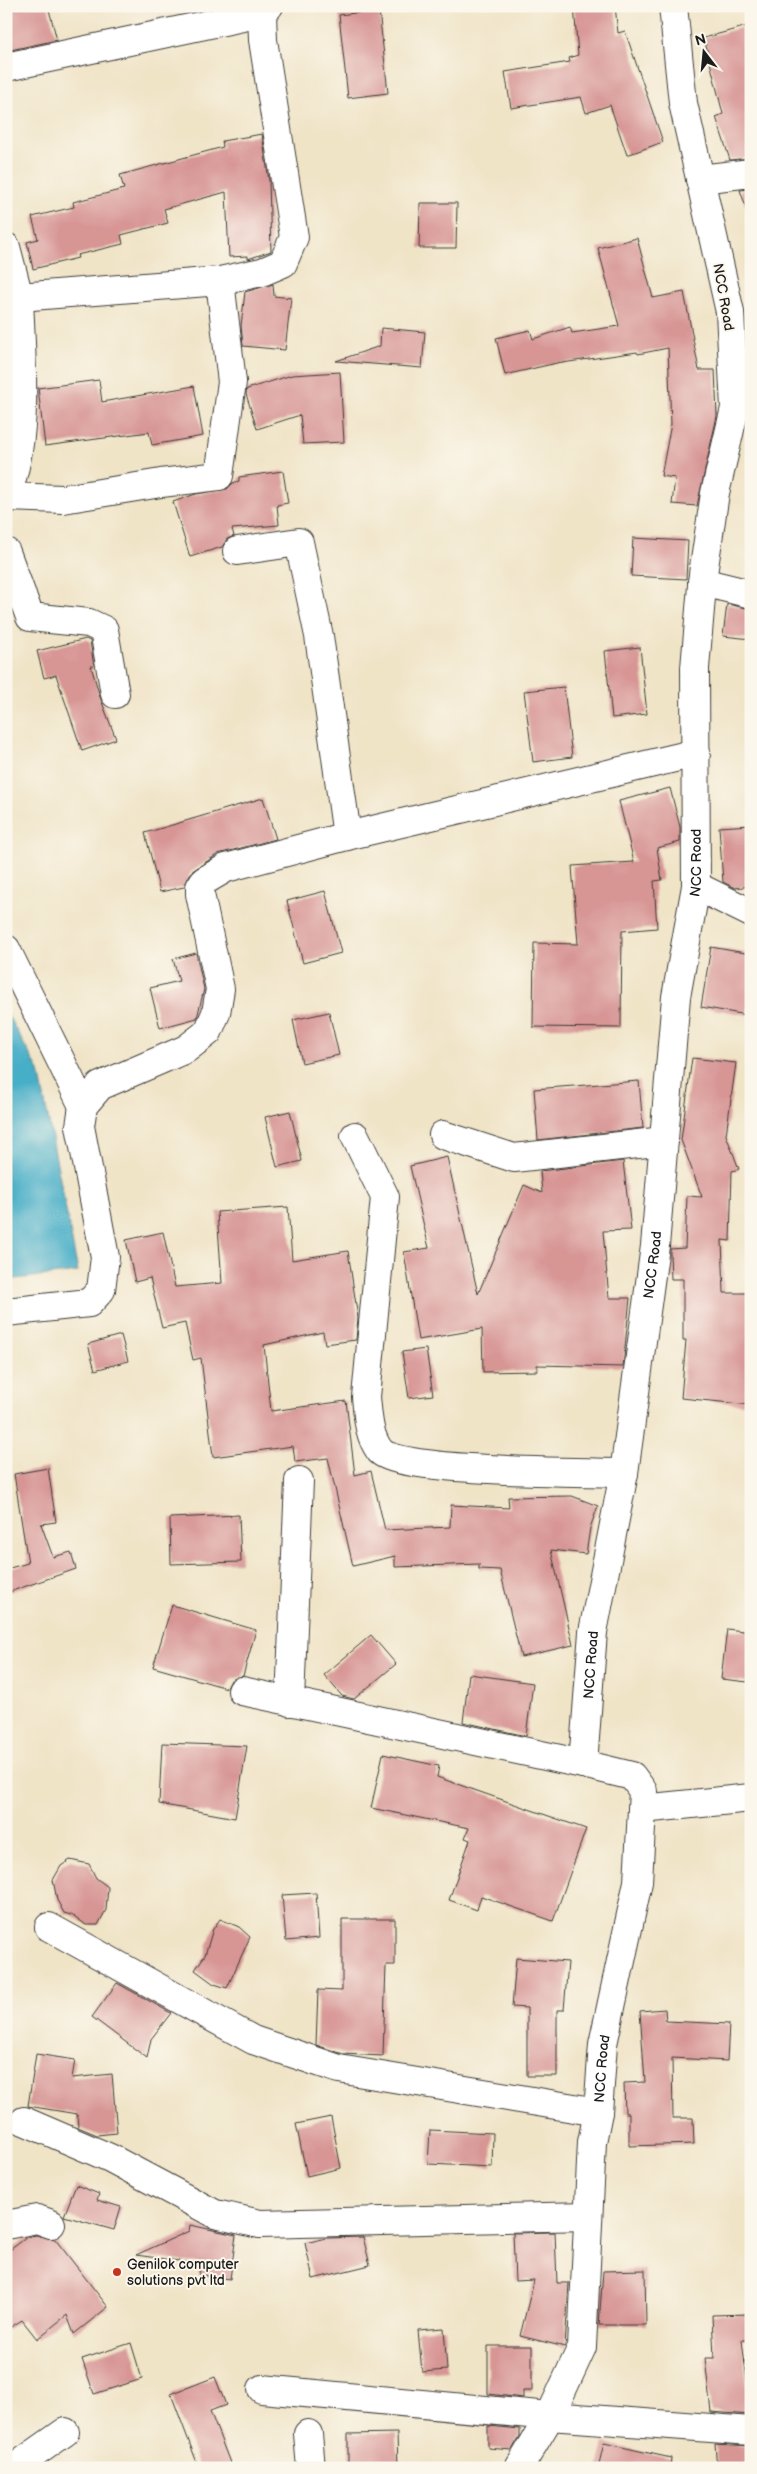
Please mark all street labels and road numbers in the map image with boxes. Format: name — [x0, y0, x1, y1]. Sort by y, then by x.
street label: NCC Road — [709, 262, 738, 332]
street label: NCC Road — [686, 829, 705, 898]
street label: NCC Road — [640, 1230, 665, 1300]
street label: NCC Road — [580, 1630, 602, 1699]
street label: NCC Road — [591, 2033, 614, 2103]

